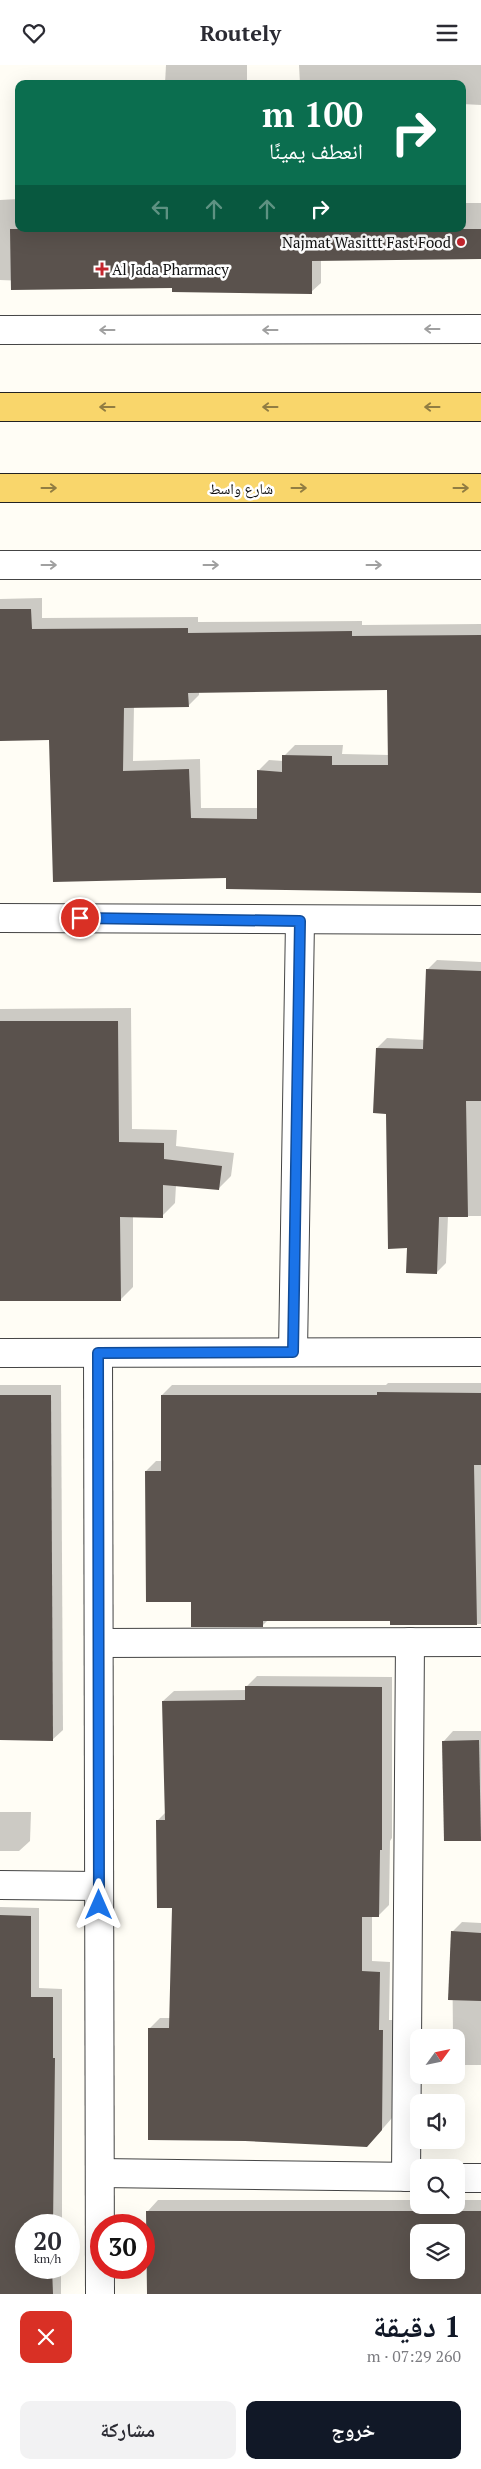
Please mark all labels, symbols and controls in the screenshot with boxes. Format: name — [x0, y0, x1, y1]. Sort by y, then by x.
text: Routely — [200, 18, 281, 47]
icon: heart — [20, 19, 48, 47]
icon: menu — [433, 19, 461, 47]
text: 100 m — [262, 91, 363, 137]
icon: right — [381, 100, 446, 165]
text: انعطف يمينًا — [269, 136, 363, 165]
icon: left — [147, 195, 175, 223]
icon: ahead — [200, 195, 228, 223]
icon: ahead — [253, 195, 281, 223]
icon: right — [306, 195, 334, 223]
place label: Najmat Wasittt Fast Food — [282, 232, 451, 252]
marker: Najmat Wasittt Fast Food — [455, 236, 467, 248]
place label: Al Jada Pharmacy — [112, 259, 229, 279]
marker: Al Jada Pharmacy — [96, 263, 108, 275]
one-way arrow — [425, 324, 441, 334]
one-way arrow — [100, 325, 116, 335]
one-way arrow — [262, 325, 278, 335]
one-way arrow — [100, 402, 116, 412]
one-way arrow — [262, 402, 278, 412]
one-way arrow — [425, 402, 441, 412]
street label: شارع واسط — [209, 478, 273, 499]
one-way arrow — [40, 483, 56, 493]
one-way arrow — [290, 483, 306, 493]
one-way arrow — [452, 483, 469, 493]
one-way arrow — [40, 560, 56, 570]
one-way arrow — [202, 560, 219, 570]
one-way arrow — [365, 560, 381, 570]
pin — [59, 897, 101, 939]
icon: arrive — [66, 904, 94, 932]
position arrow — [72, 1878, 124, 1930]
north arrow — [410, 2029, 465, 2084]
map controls — [410, 2029, 465, 2279]
button: sound — [410, 2094, 465, 2149]
button: search — [410, 2159, 465, 2214]
speed limit sign: 30 — [90, 2214, 155, 2279]
text: 20 — [33, 2224, 62, 2257]
button: layers — [410, 2224, 465, 2279]
text: km/h — [34, 2251, 61, 2266]
text: 1 دقيقة — [373, 2306, 461, 2346]
button: close — [20, 2311, 72, 2363]
text: 260 m · 07:29 — [367, 2345, 461, 2367]
button: مشاركة — [20, 2401, 236, 2459]
button: خروج — [246, 2401, 461, 2459]

